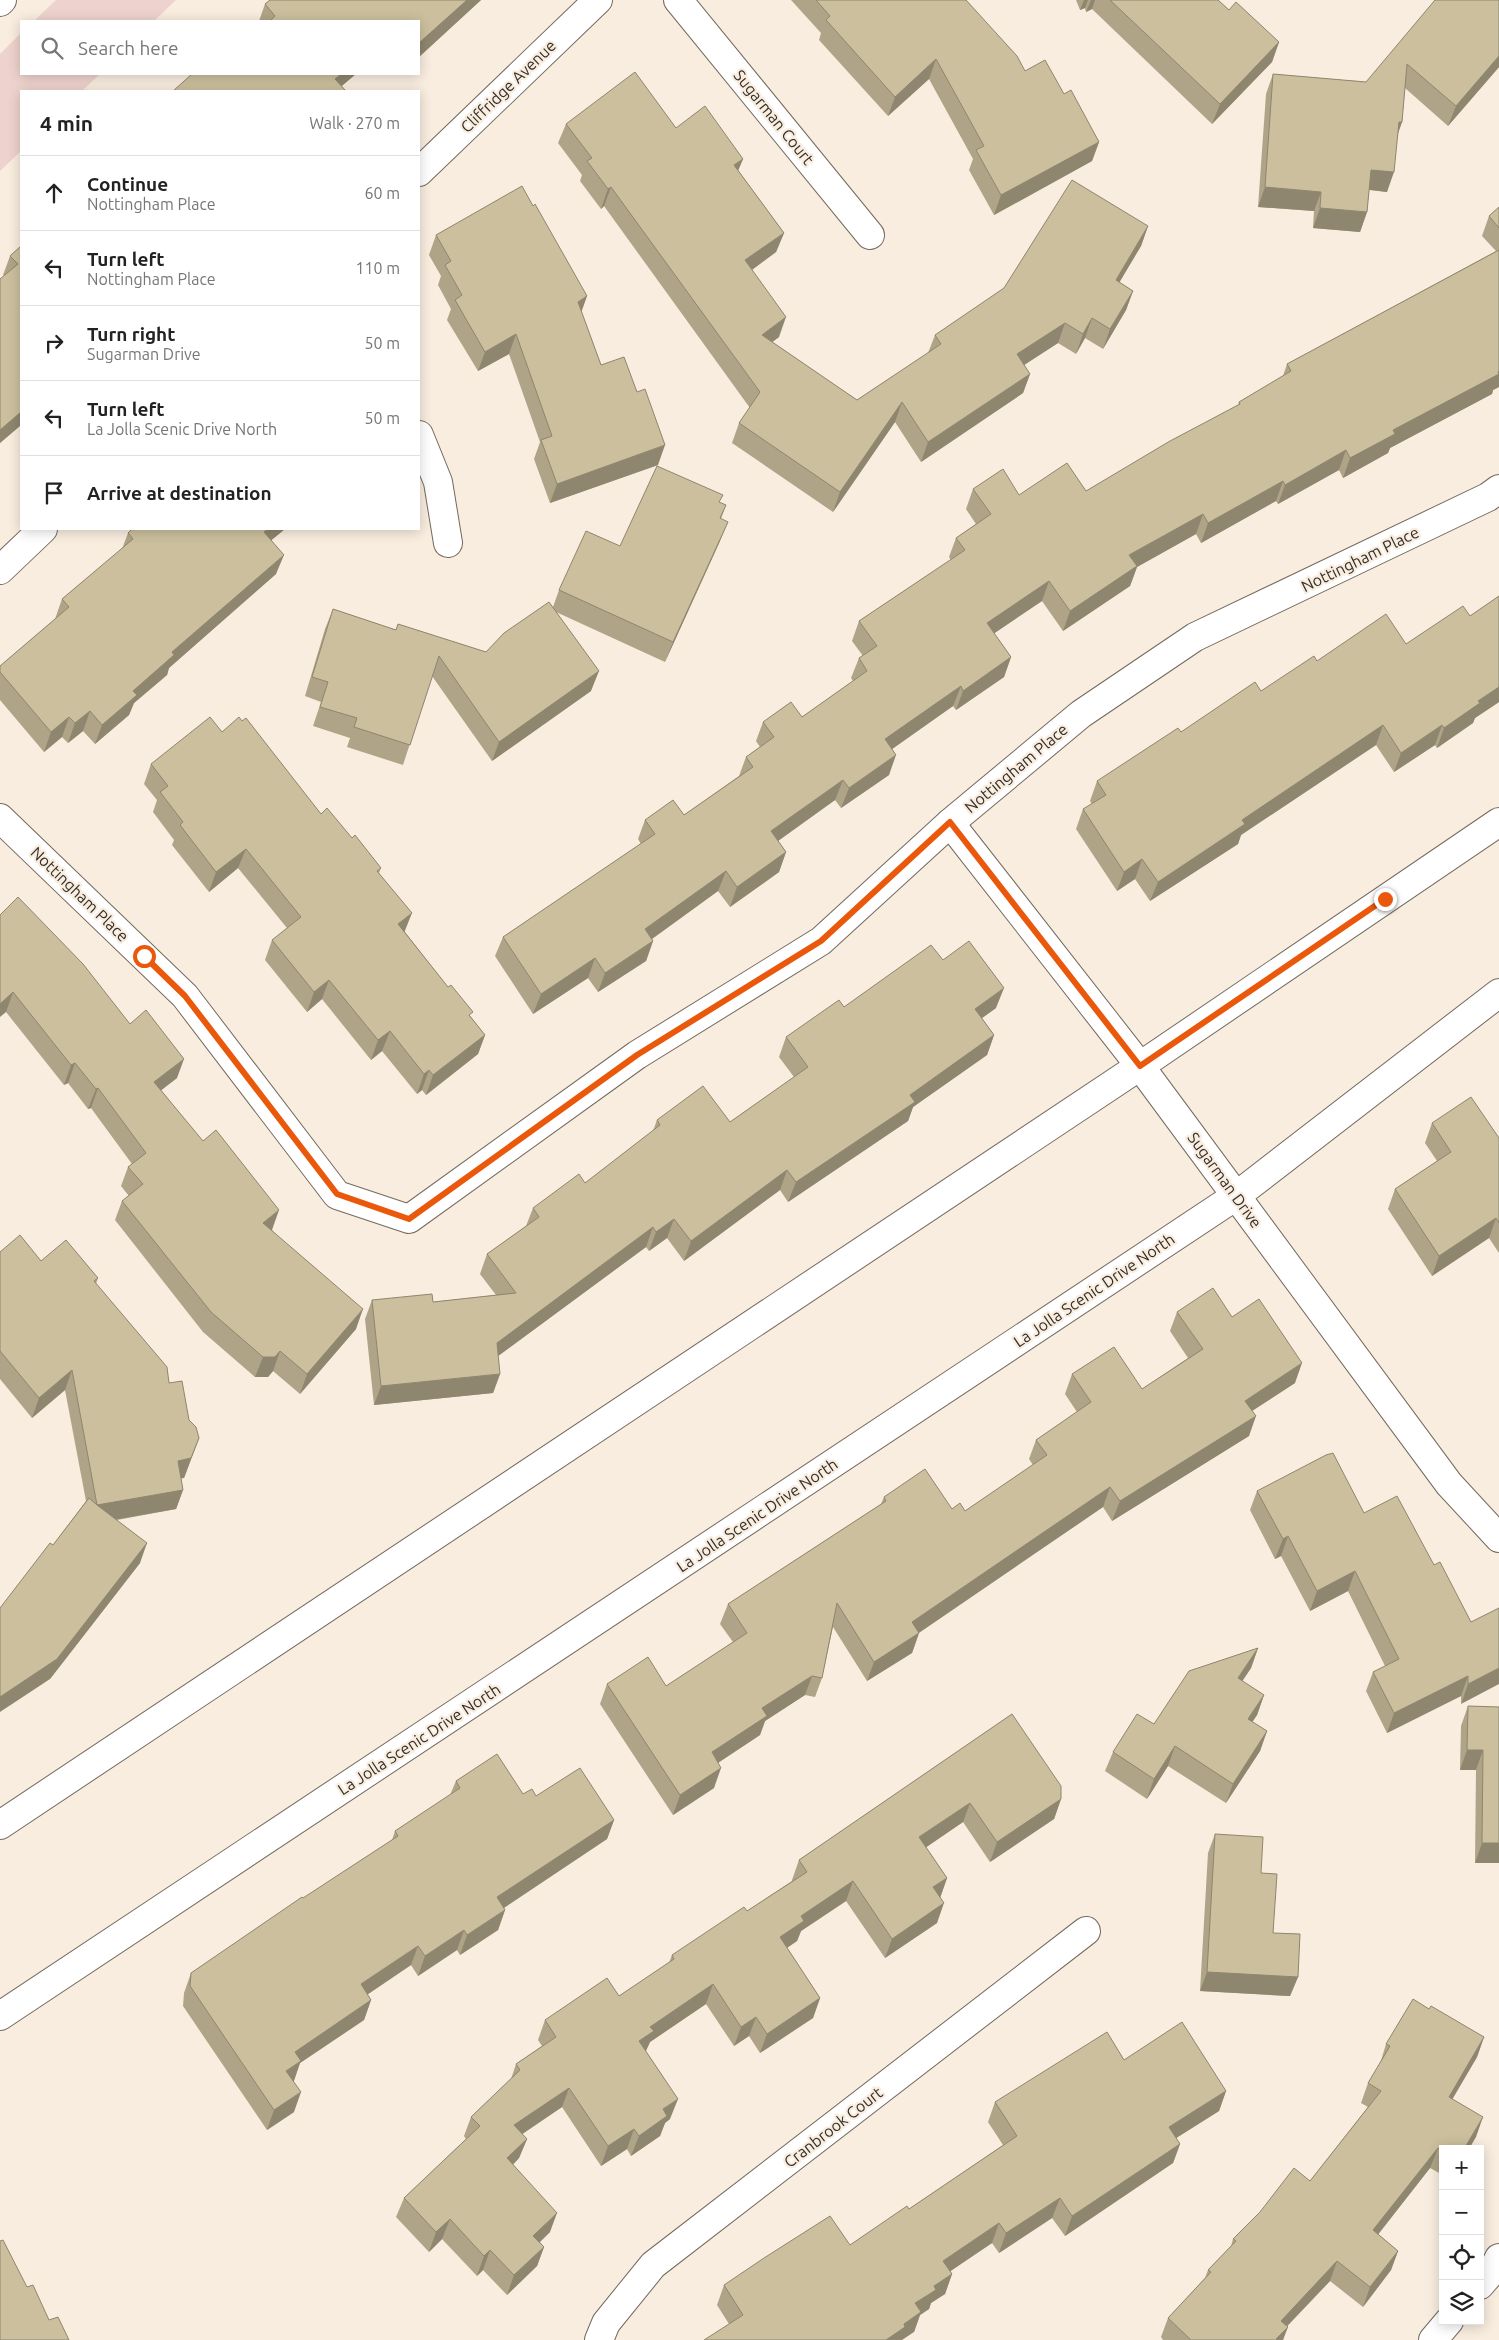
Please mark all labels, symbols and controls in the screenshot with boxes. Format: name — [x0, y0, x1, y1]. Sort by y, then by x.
search box — [20, 20, 420, 75]
icon: search — [38, 34, 66, 62]
street label: Cliffridge Avenue — [457, 36, 559, 136]
text: Search here — [78, 37, 178, 59]
street label: Sugarman Court — [730, 66, 818, 168]
text: 4 min — [40, 111, 93, 135]
text: Walk · 270 m — [309, 114, 400, 132]
text: Continue — [87, 173, 168, 195]
icon: ahead — [40, 179, 68, 207]
text: 60 m — [364, 184, 400, 202]
text: Nottingham Place — [87, 195, 216, 213]
text: Turn left — [87, 248, 165, 270]
icon: left — [40, 254, 68, 282]
text: 110 m — [355, 259, 400, 277]
text: Nottingham Place — [87, 270, 216, 288]
text: Turn right — [87, 323, 175, 345]
icon: right — [40, 329, 68, 357]
text: 50 m — [364, 334, 400, 352]
text: Sugarman Drive — [87, 345, 201, 363]
text: Turn left — [87, 398, 165, 420]
icon: left — [40, 404, 68, 432]
text: 50 m — [364, 409, 400, 427]
text: La Jolla Scenic Drive North — [87, 420, 277, 438]
icon: arrive — [40, 479, 68, 507]
text: Arrive at destination — [87, 482, 272, 504]
street label: Nottingham Place — [1298, 523, 1422, 595]
street label: Nottingham Place — [961, 720, 1071, 816]
street label: Nottingham Place — [27, 843, 133, 945]
route end — [1374, 888, 1397, 911]
route start — [133, 945, 156, 968]
street label: Sugarman Drive — [1184, 1129, 1266, 1231]
street label: La Jolla Scenic Drive North — [1010, 1229, 1178, 1351]
street label: La Jolla Scenic Drive North — [673, 1454, 841, 1576]
street label: La Jolla Scenic Drive North — [334, 1680, 504, 1798]
street label: Cranbrook Court — [780, 2083, 886, 2171]
map controls — [1439, 2145, 1484, 2325]
button: + — [1439, 2145, 1484, 2190]
button: − — [1439, 2190, 1484, 2235]
button: locate — [1439, 2235, 1484, 2280]
button: layers — [1439, 2280, 1484, 2325]

